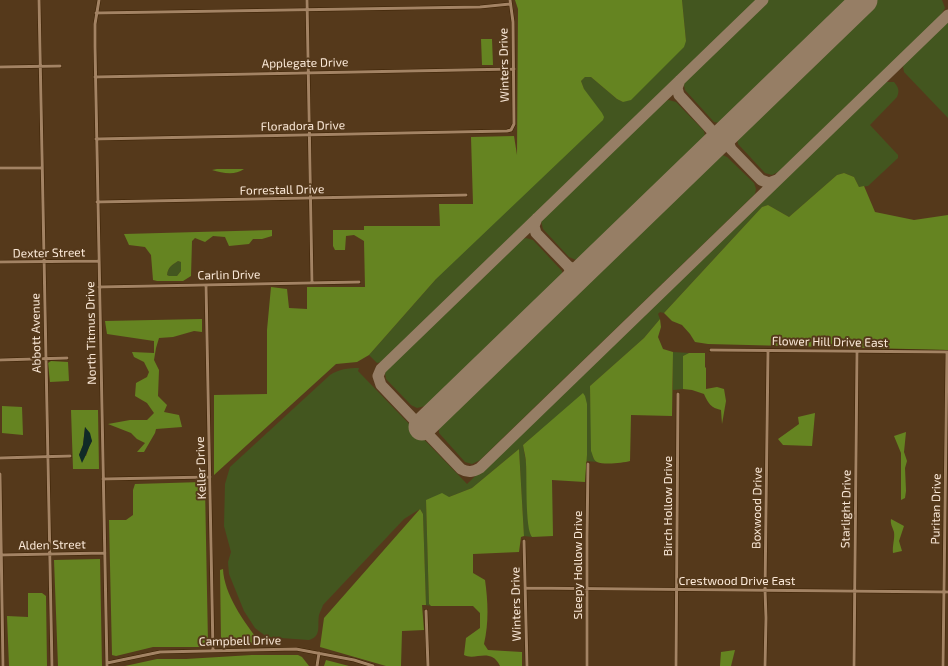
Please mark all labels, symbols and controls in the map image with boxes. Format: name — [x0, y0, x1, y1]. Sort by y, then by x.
street label: Winters Drive — [496, 28, 512, 102]
street label: Applegate Drive — [261, 55, 349, 71]
street label: Floradora Drive — [261, 118, 345, 134]
street label: Forrestall Drive — [240, 182, 324, 198]
street label: Dexter Street — [13, 245, 85, 261]
street label: Carlin Drive — [197, 267, 261, 283]
street label: North Titmus Drive — [83, 281, 99, 385]
street label: Abbott Avenue — [28, 293, 44, 373]
street label: Flower Hill Drive East — [772, 334, 888, 350]
street label: Keller Drive — [193, 436, 209, 500]
street label: Birch Hollow Drive — [661, 456, 675, 556]
street label: Boxwood Drive — [749, 467, 765, 549]
street label: Starlight Drive — [838, 470, 854, 548]
street label: Puritan Drive — [928, 473, 944, 545]
street label: Sleepy Hollow Drive — [571, 511, 585, 619]
street label: Alden Street — [18, 537, 86, 553]
street label: Winters Drive — [508, 567, 524, 641]
street label: Crestwood Drive East — [679, 574, 795, 588]
street label: Campbell Drive — [199, 633, 281, 649]

